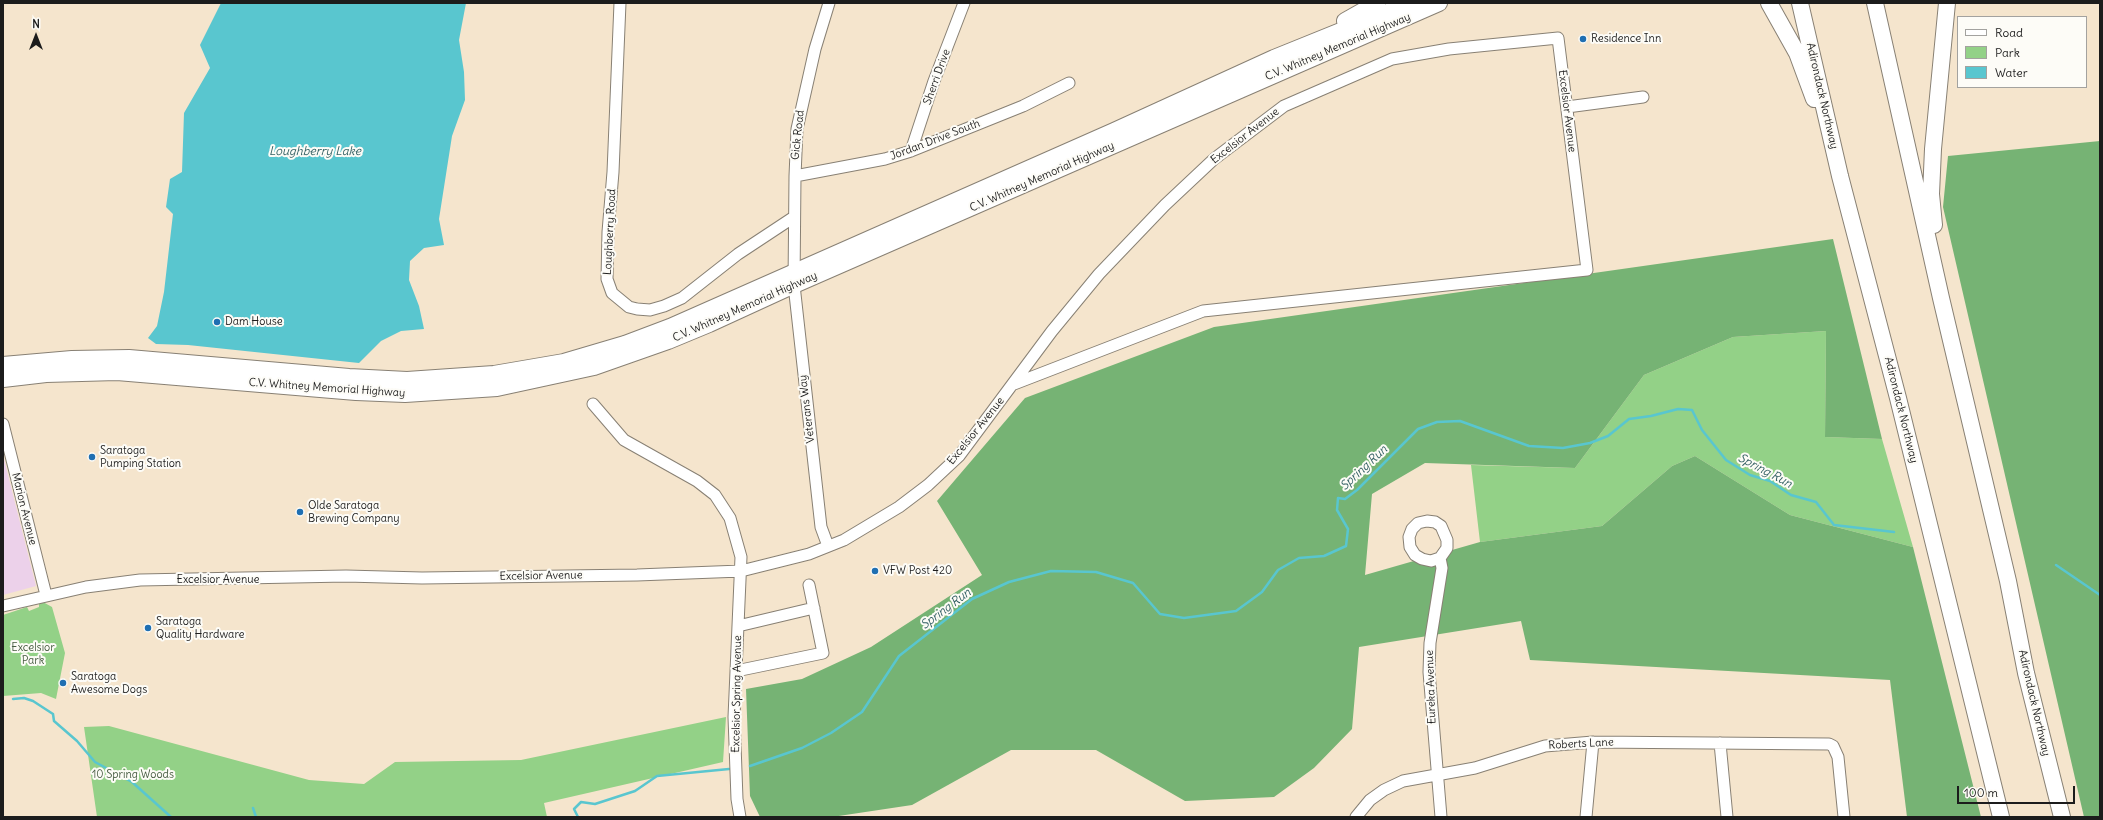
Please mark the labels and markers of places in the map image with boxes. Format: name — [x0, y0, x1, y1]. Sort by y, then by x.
place label: Residence Inn — [1591, 32, 1661, 46]
marker: Residence Inn — [1578, 34, 1588, 44]
place label: Dam House — [225, 315, 283, 329]
marker: Dam House — [212, 317, 222, 327]
place label: Saratoga Pumping Station — [100, 444, 181, 470]
marker: Saratoga Pumping Station — [87, 452, 97, 462]
place label: Olde Saratoga Brewing Company — [308, 499, 400, 525]
marker: Olde Saratoga Brewing Company — [295, 507, 305, 517]
place label: VFW Post 420 — [883, 564, 952, 578]
marker: VFW Post 420 — [870, 566, 880, 576]
place label: Saratoga Quality Hardware — [156, 615, 244, 641]
marker: Saratoga Quality Hardware — [143, 623, 153, 633]
place label: Saratoga Awesome Dogs — [71, 670, 147, 696]
marker: Saratoga Awesome Dogs — [58, 678, 68, 688]

